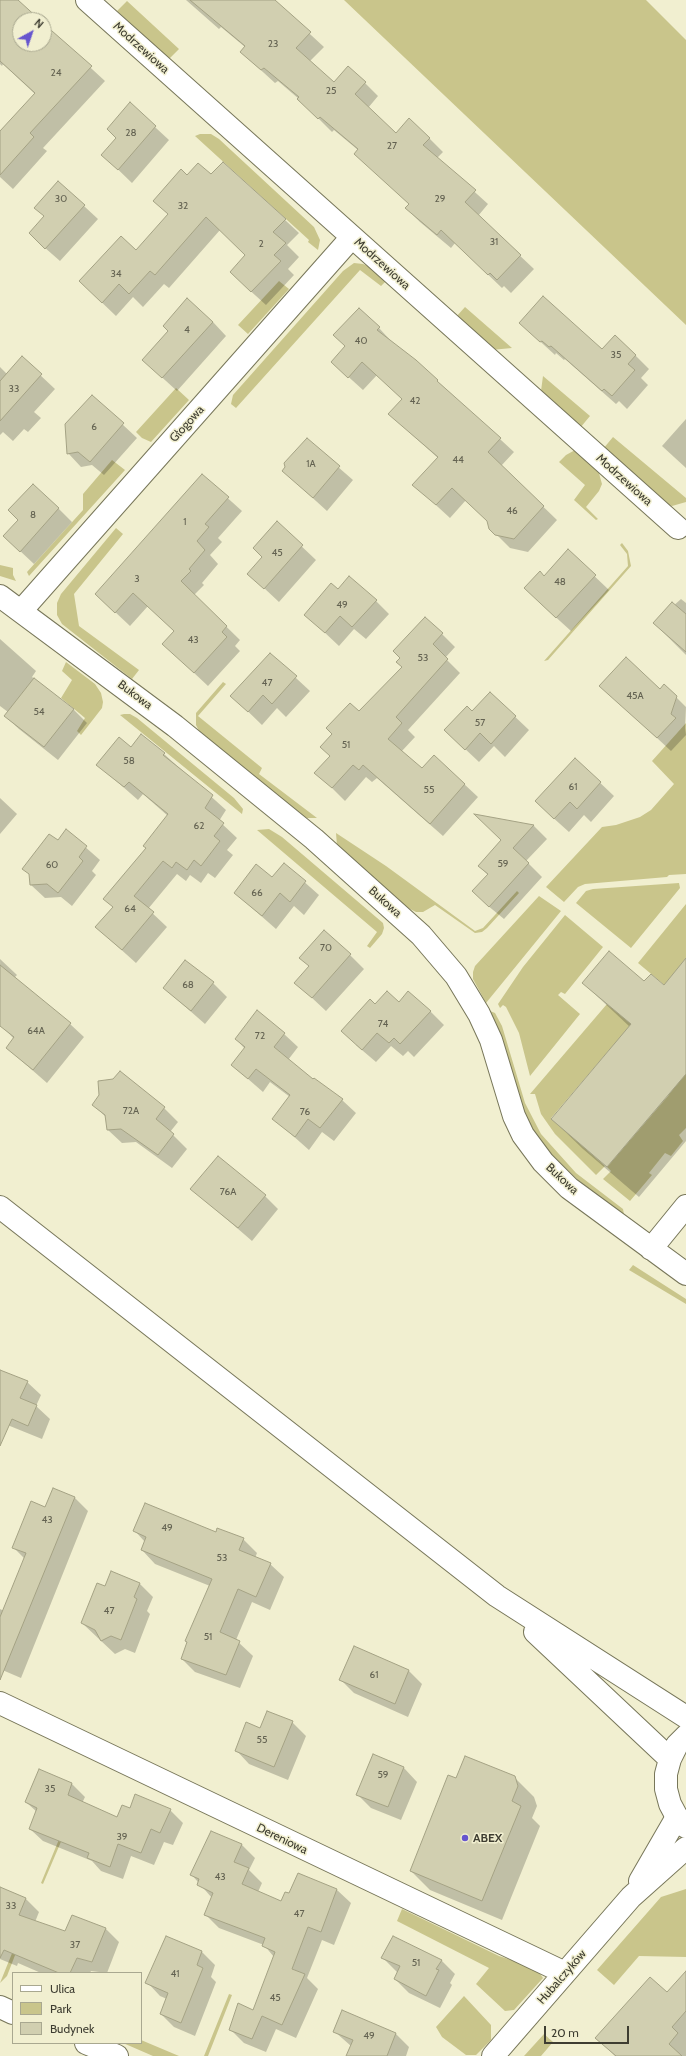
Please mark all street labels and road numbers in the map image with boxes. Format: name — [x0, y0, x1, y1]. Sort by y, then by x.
street label: Modrzewiowa — [110, 19, 172, 77]
street label: Modrzewiowa — [351, 235, 413, 293]
street label: Głogowa — [167, 403, 207, 445]
street label: Modrzewiowa — [593, 451, 655, 509]
street label: Bukowa — [115, 677, 155, 713]
street label: Bukowa — [366, 883, 404, 921]
street label: Bukowa — [543, 1160, 581, 1198]
street label: Dereniowa — [254, 1821, 310, 1857]
street label: Hubalczyków — [534, 1947, 590, 2007]

